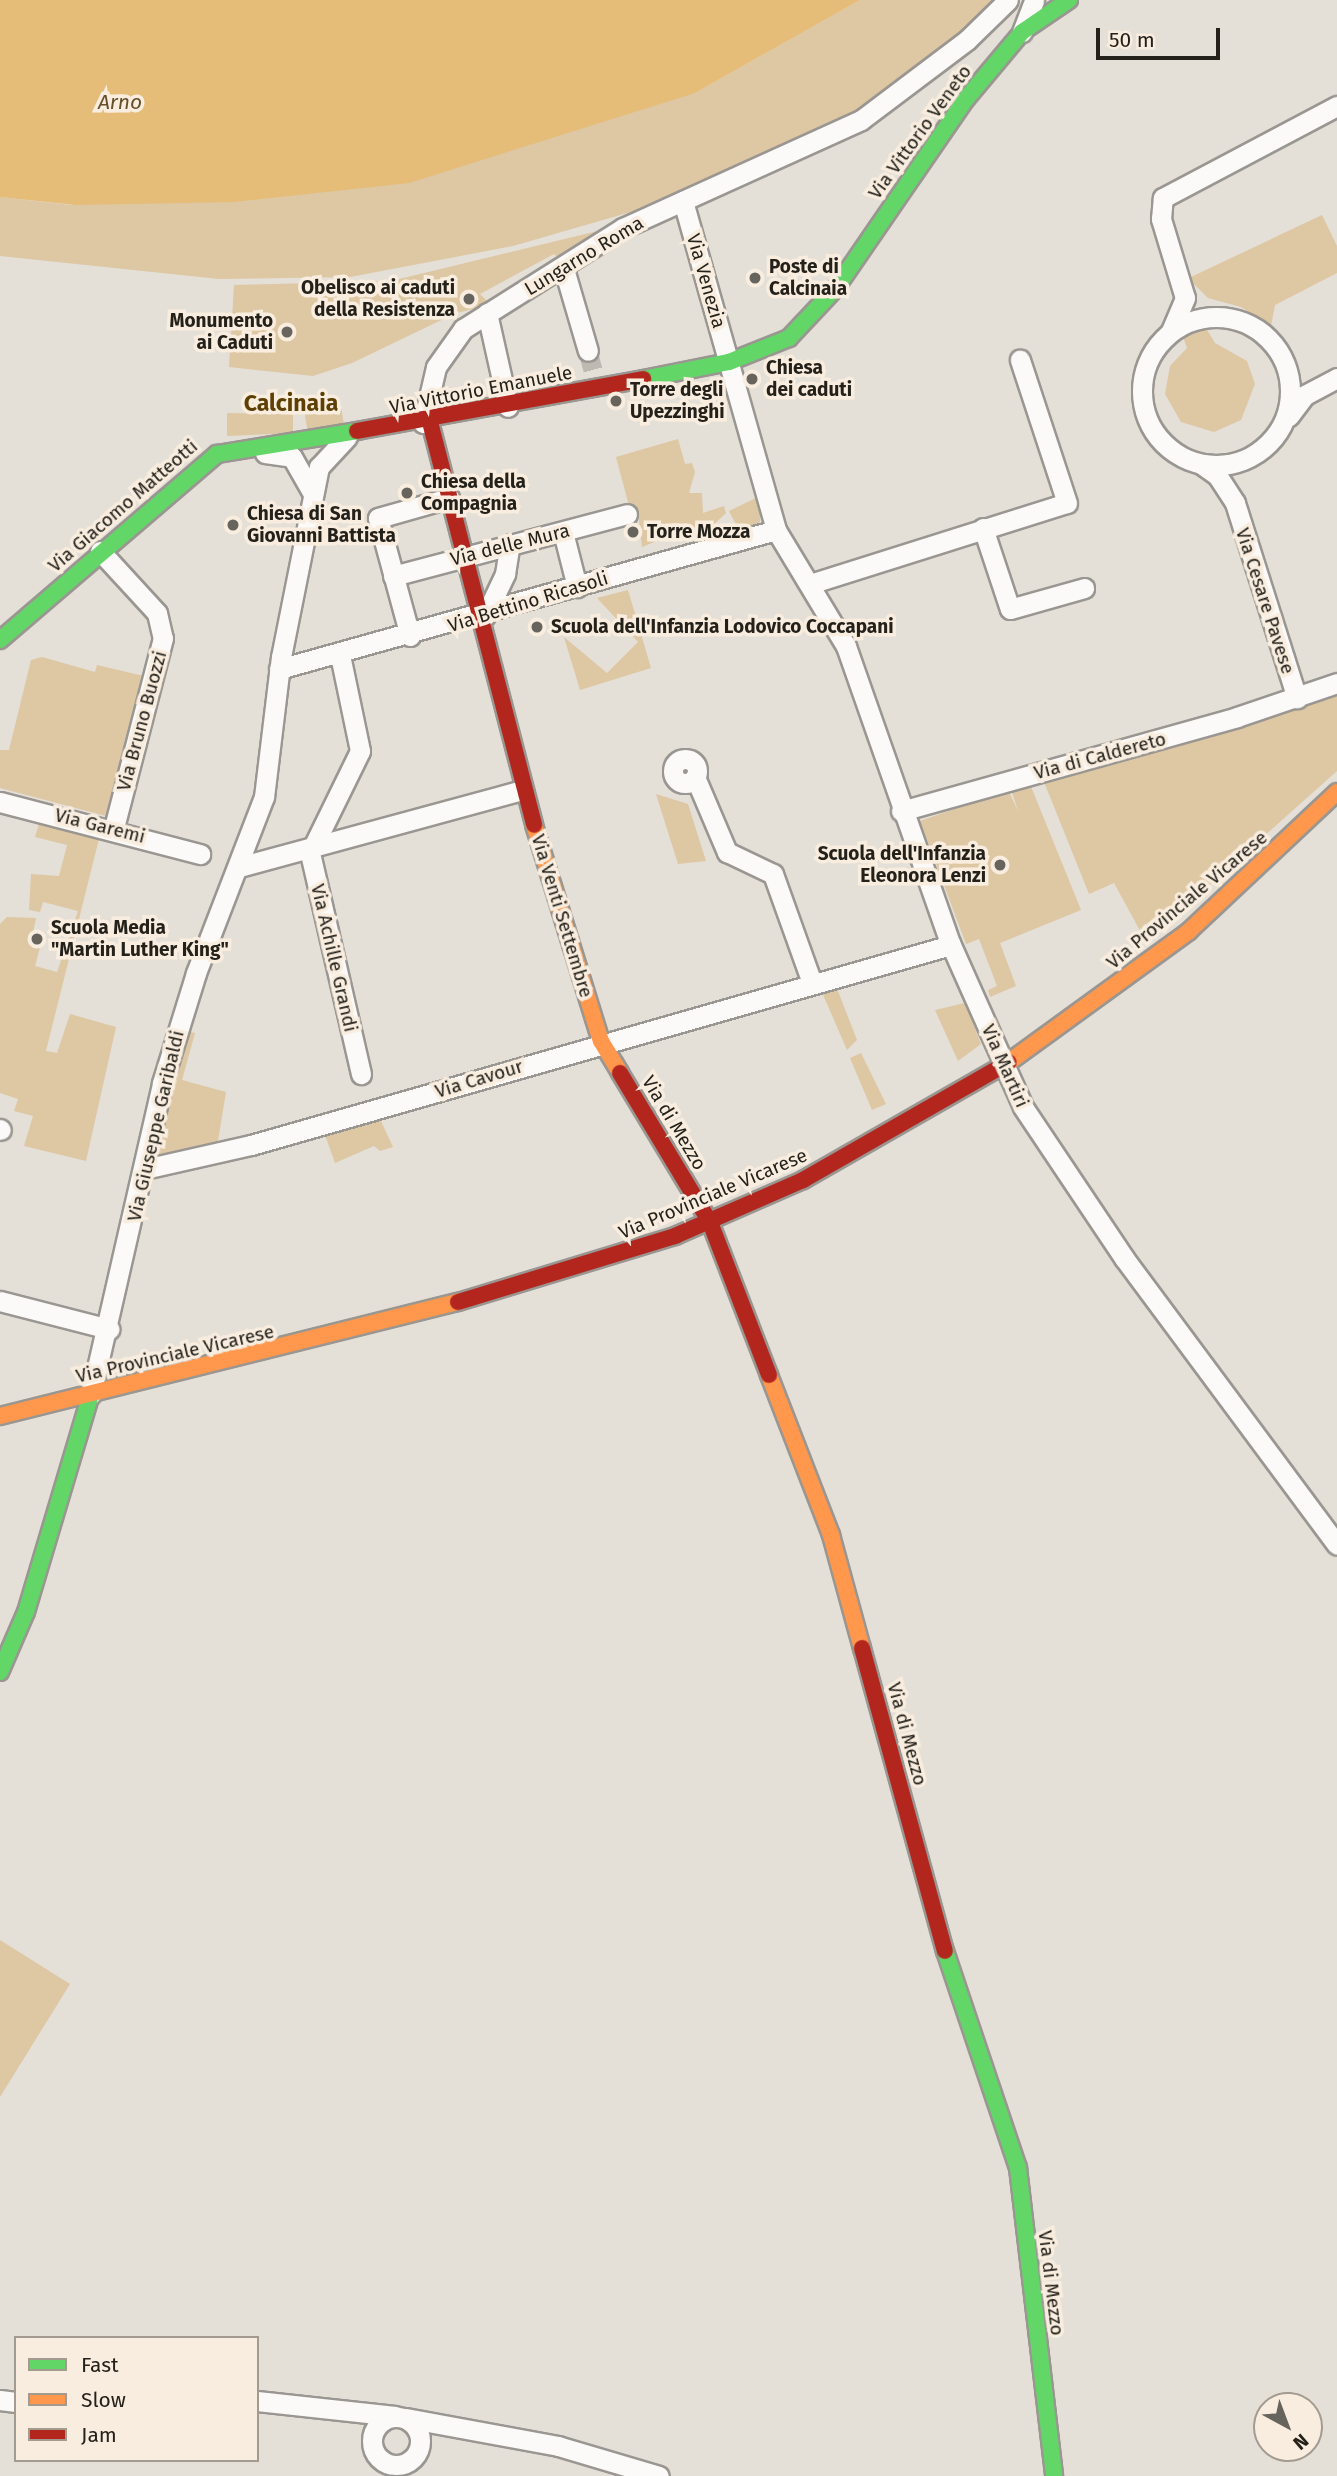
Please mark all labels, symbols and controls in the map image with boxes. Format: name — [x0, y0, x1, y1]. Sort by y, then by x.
scale bar — [1099, 14, 1223, 58]
text: 50 m — [1109, 27, 1155, 53]
street label: Via Vittorio Veneto — [864, 61, 976, 203]
water label: Arno — [98, 89, 142, 115]
street label: Lungarno Roma — [520, 212, 648, 300]
street label: Via Venezia — [682, 231, 730, 331]
place label: Poste di Calcinaia — [769, 256, 847, 300]
marker: Poste di Calcinaia — [747, 270, 763, 286]
place label: Obelisco ai caduti della Resistenza — [301, 277, 455, 321]
marker: Obelisco ai caduti della Resistenza — [461, 291, 477, 307]
place label: Monumento ai Caduti — [170, 310, 273, 354]
marker: Monumento ai Caduti — [279, 324, 295, 340]
place label: Chiesa dei caduti — [766, 357, 852, 401]
street label: Via Vittorio Emanuele — [388, 361, 574, 419]
marker: Chiesa dei caduti — [744, 371, 760, 387]
place label: Torre degli Upezzinghi — [630, 379, 725, 423]
district label: Calcinaia — [244, 389, 338, 417]
marker: Torre degli Upezzinghi — [608, 393, 624, 409]
street label: Via Giacomo Matteotti — [44, 435, 202, 577]
place label: Chiesa della Compagnia — [421, 471, 526, 515]
marker: Chiesa della Compagnia — [399, 485, 415, 501]
place label: Chiesa di San Giovanni Battista — [247, 503, 396, 547]
marker: Chiesa di San Giovanni Battista — [225, 517, 241, 533]
street label: Via delle Mura — [448, 519, 572, 571]
place label: Torre Mozza — [647, 521, 750, 543]
marker: Torre Mozza — [625, 524, 641, 540]
street label: Via Cesare Pavese — [1231, 525, 1299, 677]
street label: Via Bettino Ricasoli — [445, 567, 611, 637]
place label: Scuola dell'Infanzia Lodovico Coccapani — [551, 616, 894, 638]
marker: Scuola dell'Infanzia Lodovico Coccapani — [529, 619, 545, 635]
street label: Via Bruno Buozzi — [112, 648, 172, 794]
street label: Via di Caldereto — [1032, 727, 1168, 785]
street label: Via Garemi — [52, 804, 148, 848]
street label: Via Provinciale Vicarese — [1102, 826, 1272, 974]
street label: Via Venti Settembre — [526, 832, 598, 1000]
place label: Scuola dell'Infanzia Eleonora Lenzi — [818, 843, 986, 887]
marker: Scuola dell'Infanzia Eleonora Lenzi — [992, 857, 1008, 873]
street label: Via Achille Grandi — [306, 882, 362, 1034]
place label: Scuola Media "Martin Luther King" — [51, 917, 229, 961]
marker: Scuola Media "Martin Luther King" — [29, 931, 45, 947]
street label: Via Martiri — [977, 1021, 1033, 1111]
street label: Via Giuseppe Garibaldi — [123, 1028, 189, 1224]
street label: Via Cavour — [432, 1055, 526, 1103]
street label: Via di Mezzo — [637, 1072, 711, 1174]
street label: Via Provinciale Vicarese — [615, 1144, 811, 1244]
street label: Via Provinciale Vicarese — [74, 1320, 276, 1388]
street label: Via di Mezzo — [882, 1680, 932, 1788]
street label: Via di Mezzo — [1033, 2229, 1069, 2337]
legend — [14, 2336, 259, 2462]
text: Fast — [81, 2352, 119, 2378]
text: Slow — [81, 2387, 126, 2413]
north arrow — [1253, 2392, 1323, 2462]
text: Jam — [81, 2422, 117, 2448]
text: N — [1288, 2429, 1313, 2455]

